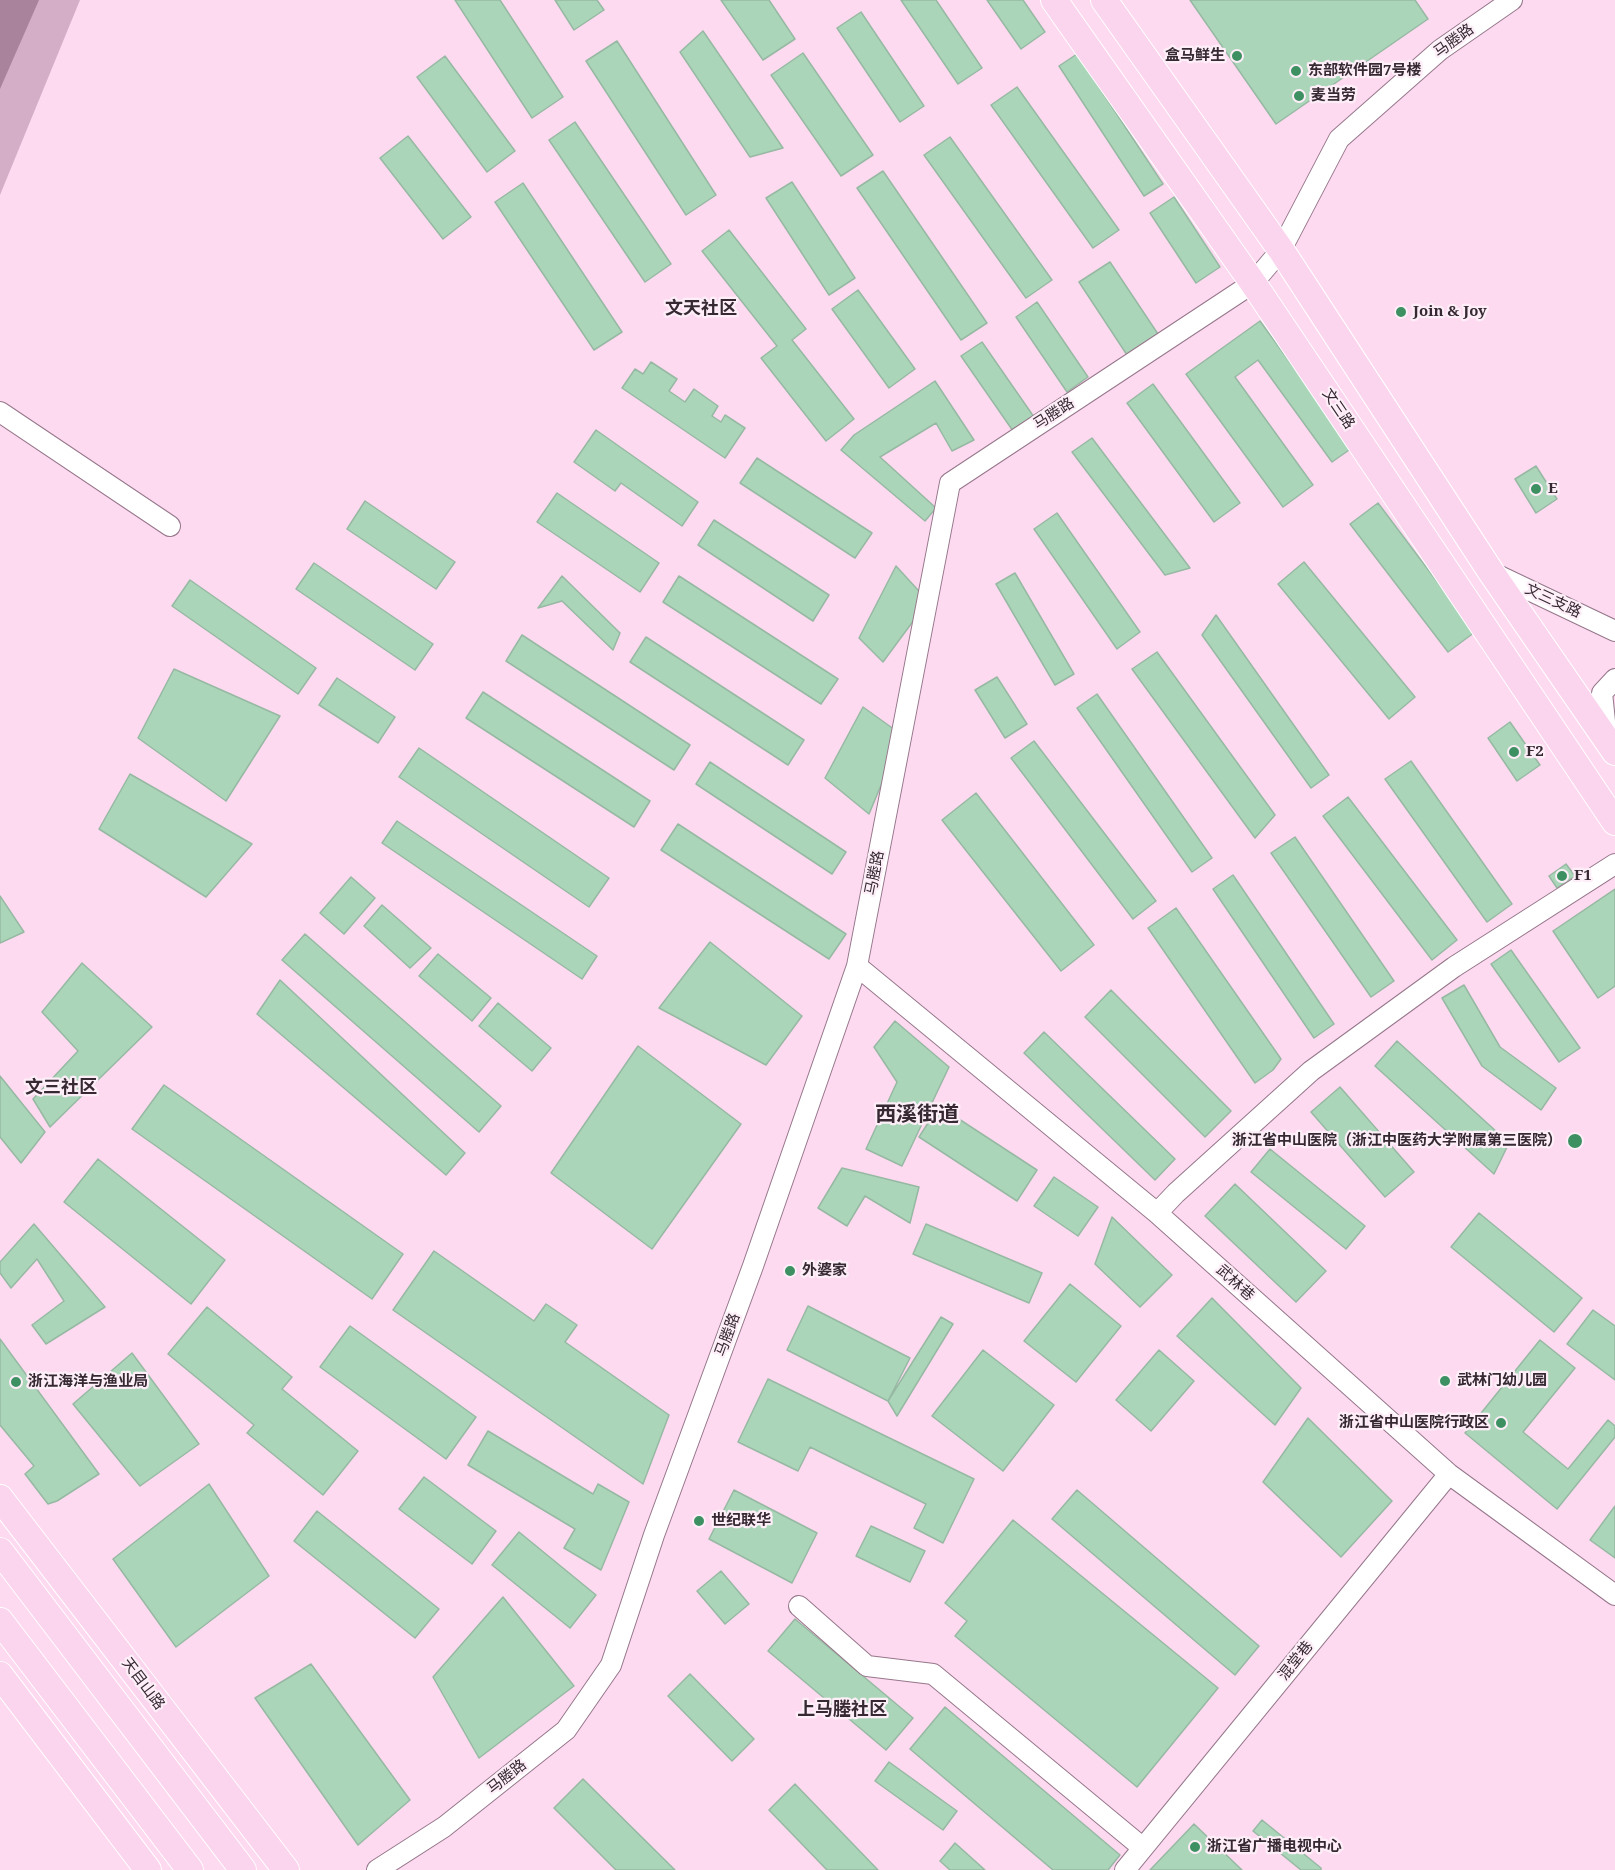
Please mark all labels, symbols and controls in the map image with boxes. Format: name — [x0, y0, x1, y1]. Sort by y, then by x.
street label: 马塍路 — [1431, 20, 1477, 62]
place label: 盒马鲜生 — [1165, 47, 1225, 65]
marker: 盒马鲜生 — [1230, 49, 1244, 63]
place label: 东部软件园7号楼 — [1308, 62, 1421, 80]
marker: 东部软件园7号楼 — [1289, 64, 1303, 78]
place label: 麦当劳 — [1311, 87, 1356, 105]
marker: 麦当劳 — [1292, 89, 1306, 103]
district label: 文天社区 — [665, 298, 737, 320]
place label: Join & Joy — [1413, 303, 1487, 321]
marker: Join & Joy — [1394, 305, 1408, 319]
street label: 文三路 — [1318, 385, 1358, 433]
street label: 马塍路 — [1030, 394, 1078, 434]
place label: E — [1548, 480, 1558, 498]
marker: E — [1529, 482, 1543, 496]
street label: 文三支路 — [1522, 580, 1584, 622]
place label: F2 — [1526, 743, 1544, 761]
marker: F2 — [1507, 745, 1521, 759]
street label: 马塍路 — [862, 849, 888, 897]
place label: F1 — [1574, 867, 1592, 885]
marker: F1 — [1555, 869, 1569, 883]
district label: 文三社区 — [25, 1077, 97, 1099]
district label: 西溪街道 — [875, 1102, 959, 1128]
place label: 浙江省中山医院（浙江中医药大学附属第三医院） — [1232, 1132, 1562, 1150]
marker: 浙江省中山医院（浙江中医药大学附属第三医院） — [1566, 1132, 1584, 1150]
street label: 武林巷 — [1212, 1261, 1258, 1305]
place label: 外婆家 — [802, 1262, 847, 1280]
marker: 外婆家 — [783, 1264, 797, 1278]
street label: 马塍路 — [712, 1311, 744, 1359]
place label: 武林门幼儿园 — [1457, 1372, 1547, 1390]
place label: 浙江海洋与渔业局 — [28, 1373, 148, 1391]
marker: 武林门幼儿园 — [1438, 1374, 1452, 1388]
marker: 浙江海洋与渔业局 — [9, 1375, 23, 1389]
place label: 浙江省中山医院行政区 — [1339, 1414, 1489, 1432]
marker: 浙江省中山医院行政区 — [1494, 1416, 1508, 1430]
place label: 世纪联华 — [711, 1512, 771, 1530]
marker: 世纪联华 — [692, 1514, 706, 1528]
street label: 混堂巷 — [1275, 1638, 1317, 1684]
street label: 天目山路 — [118, 1655, 168, 1713]
district label: 上马塍社区 — [797, 1699, 887, 1721]
street label: 马塍路 — [484, 1756, 530, 1798]
place label: 浙江省广播电视中心 — [1207, 1838, 1342, 1856]
marker: 浙江省广播电视中心 — [1188, 1840, 1202, 1854]

